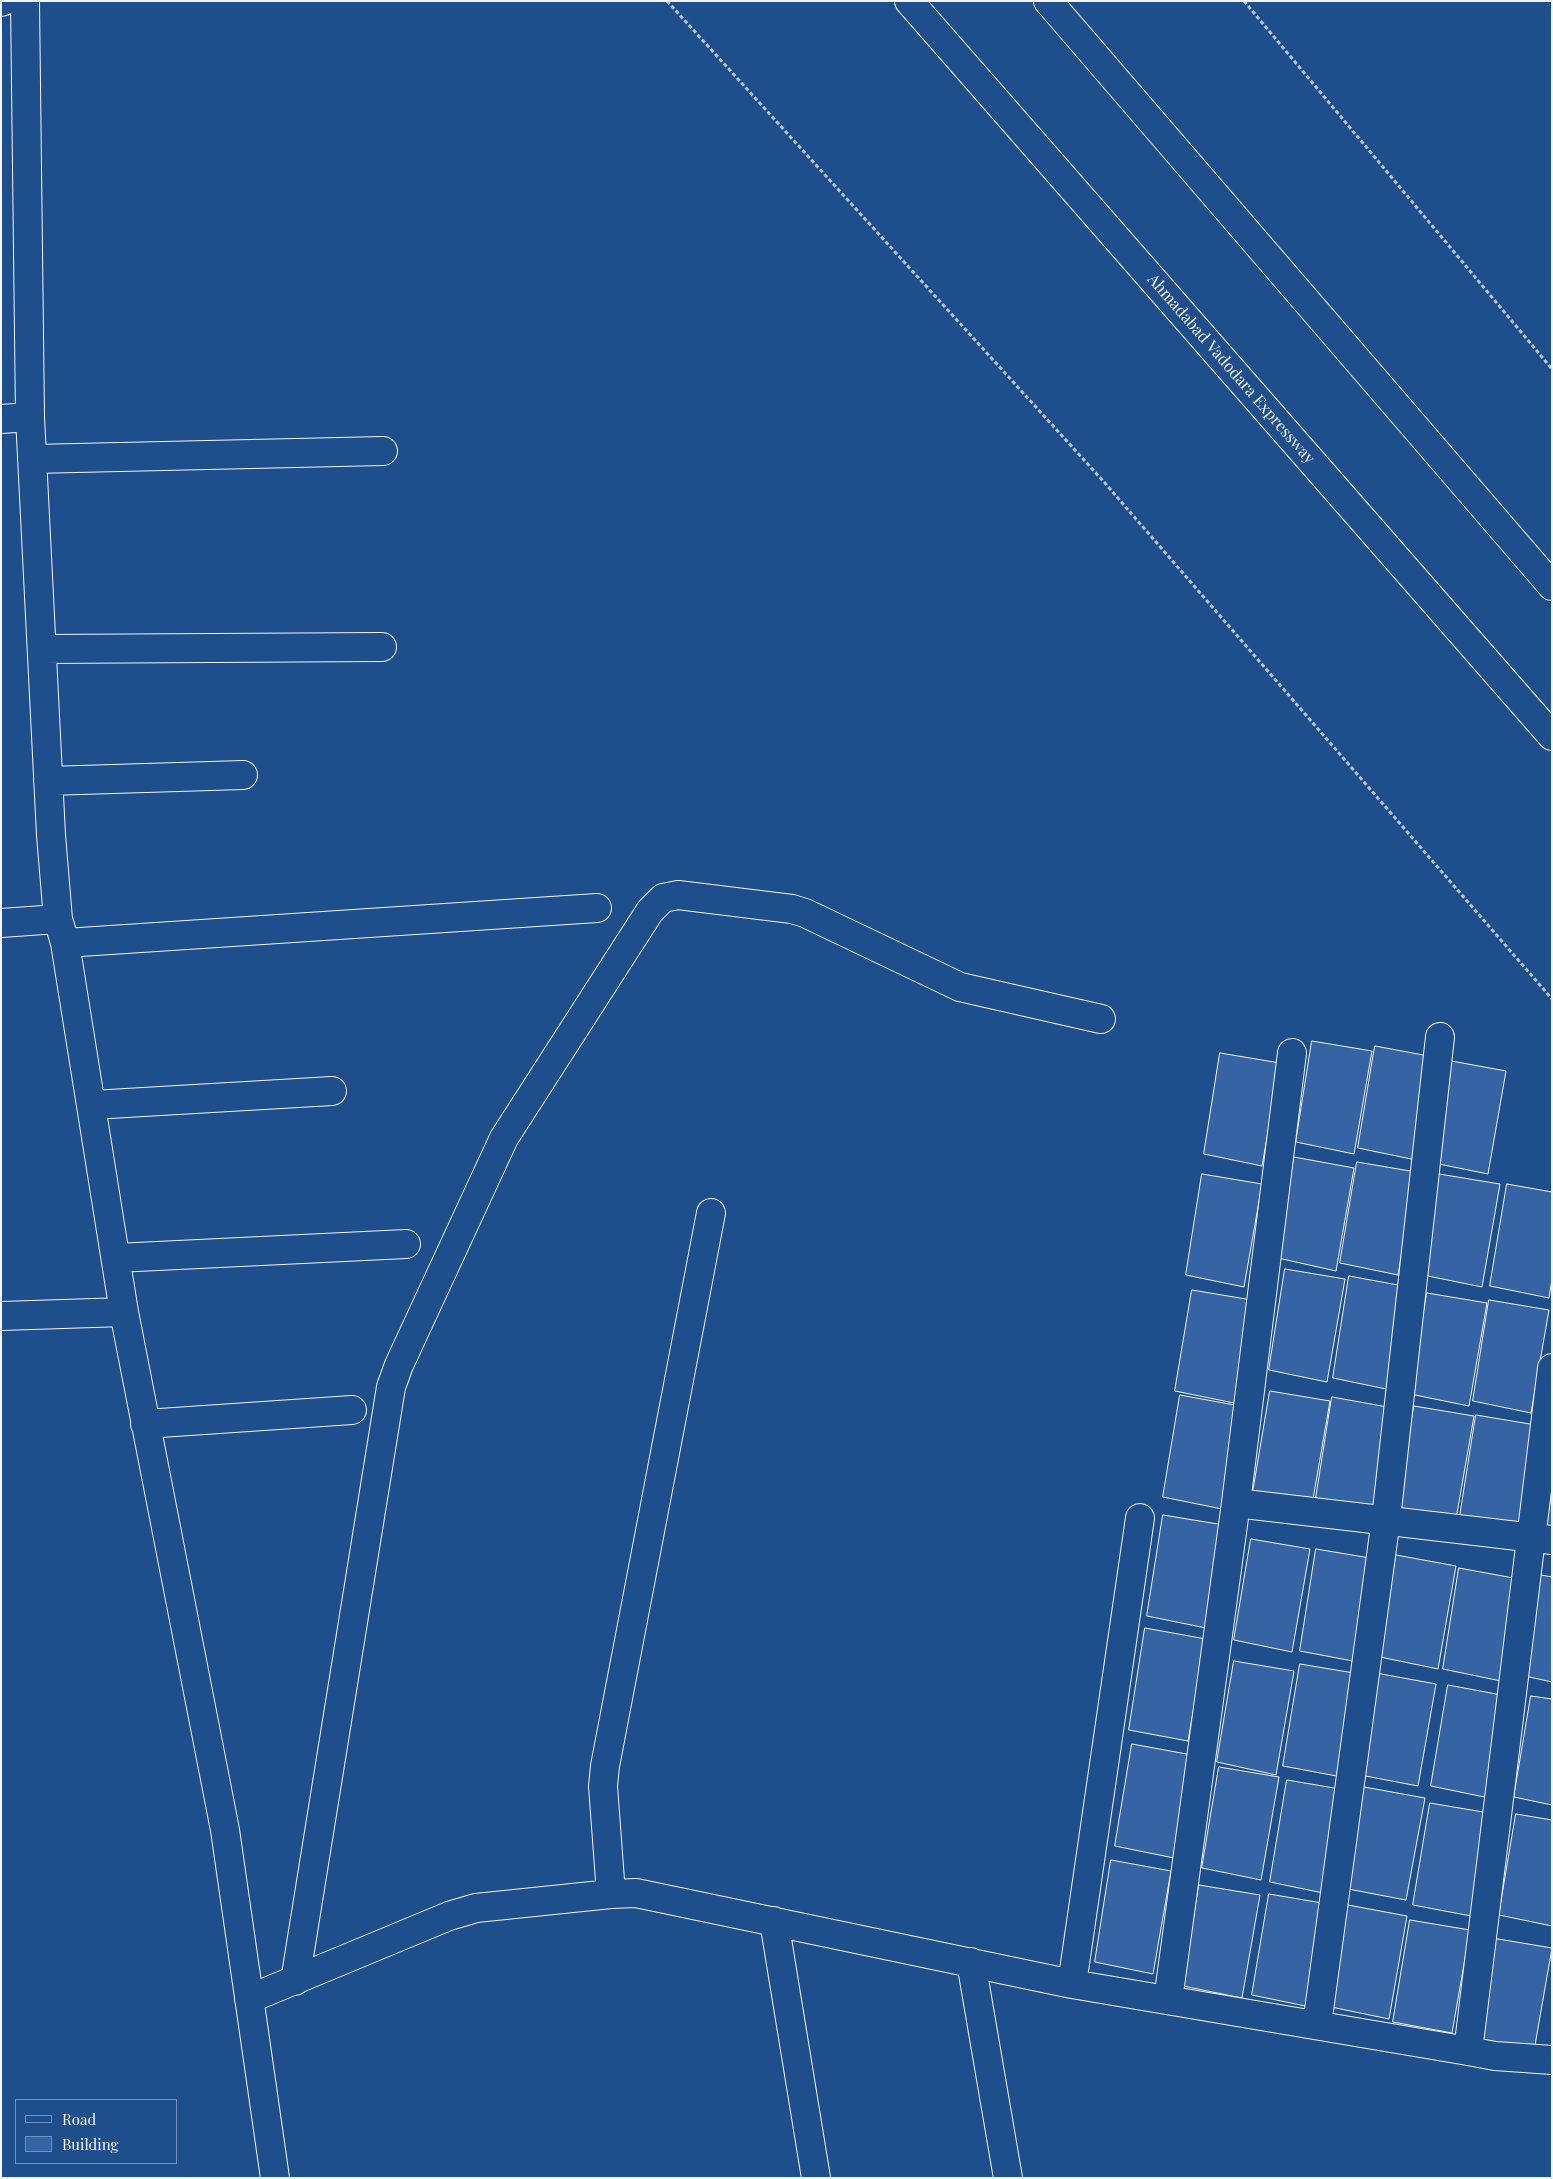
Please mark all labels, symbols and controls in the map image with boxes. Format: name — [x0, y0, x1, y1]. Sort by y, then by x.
street label: Ahmadabad Vadodara Expressway — [1143, 270, 1319, 468]
legend — [15, 2099, 178, 2164]
text: Road — [62, 2109, 96, 2129]
text: Building — [62, 2134, 118, 2154]

